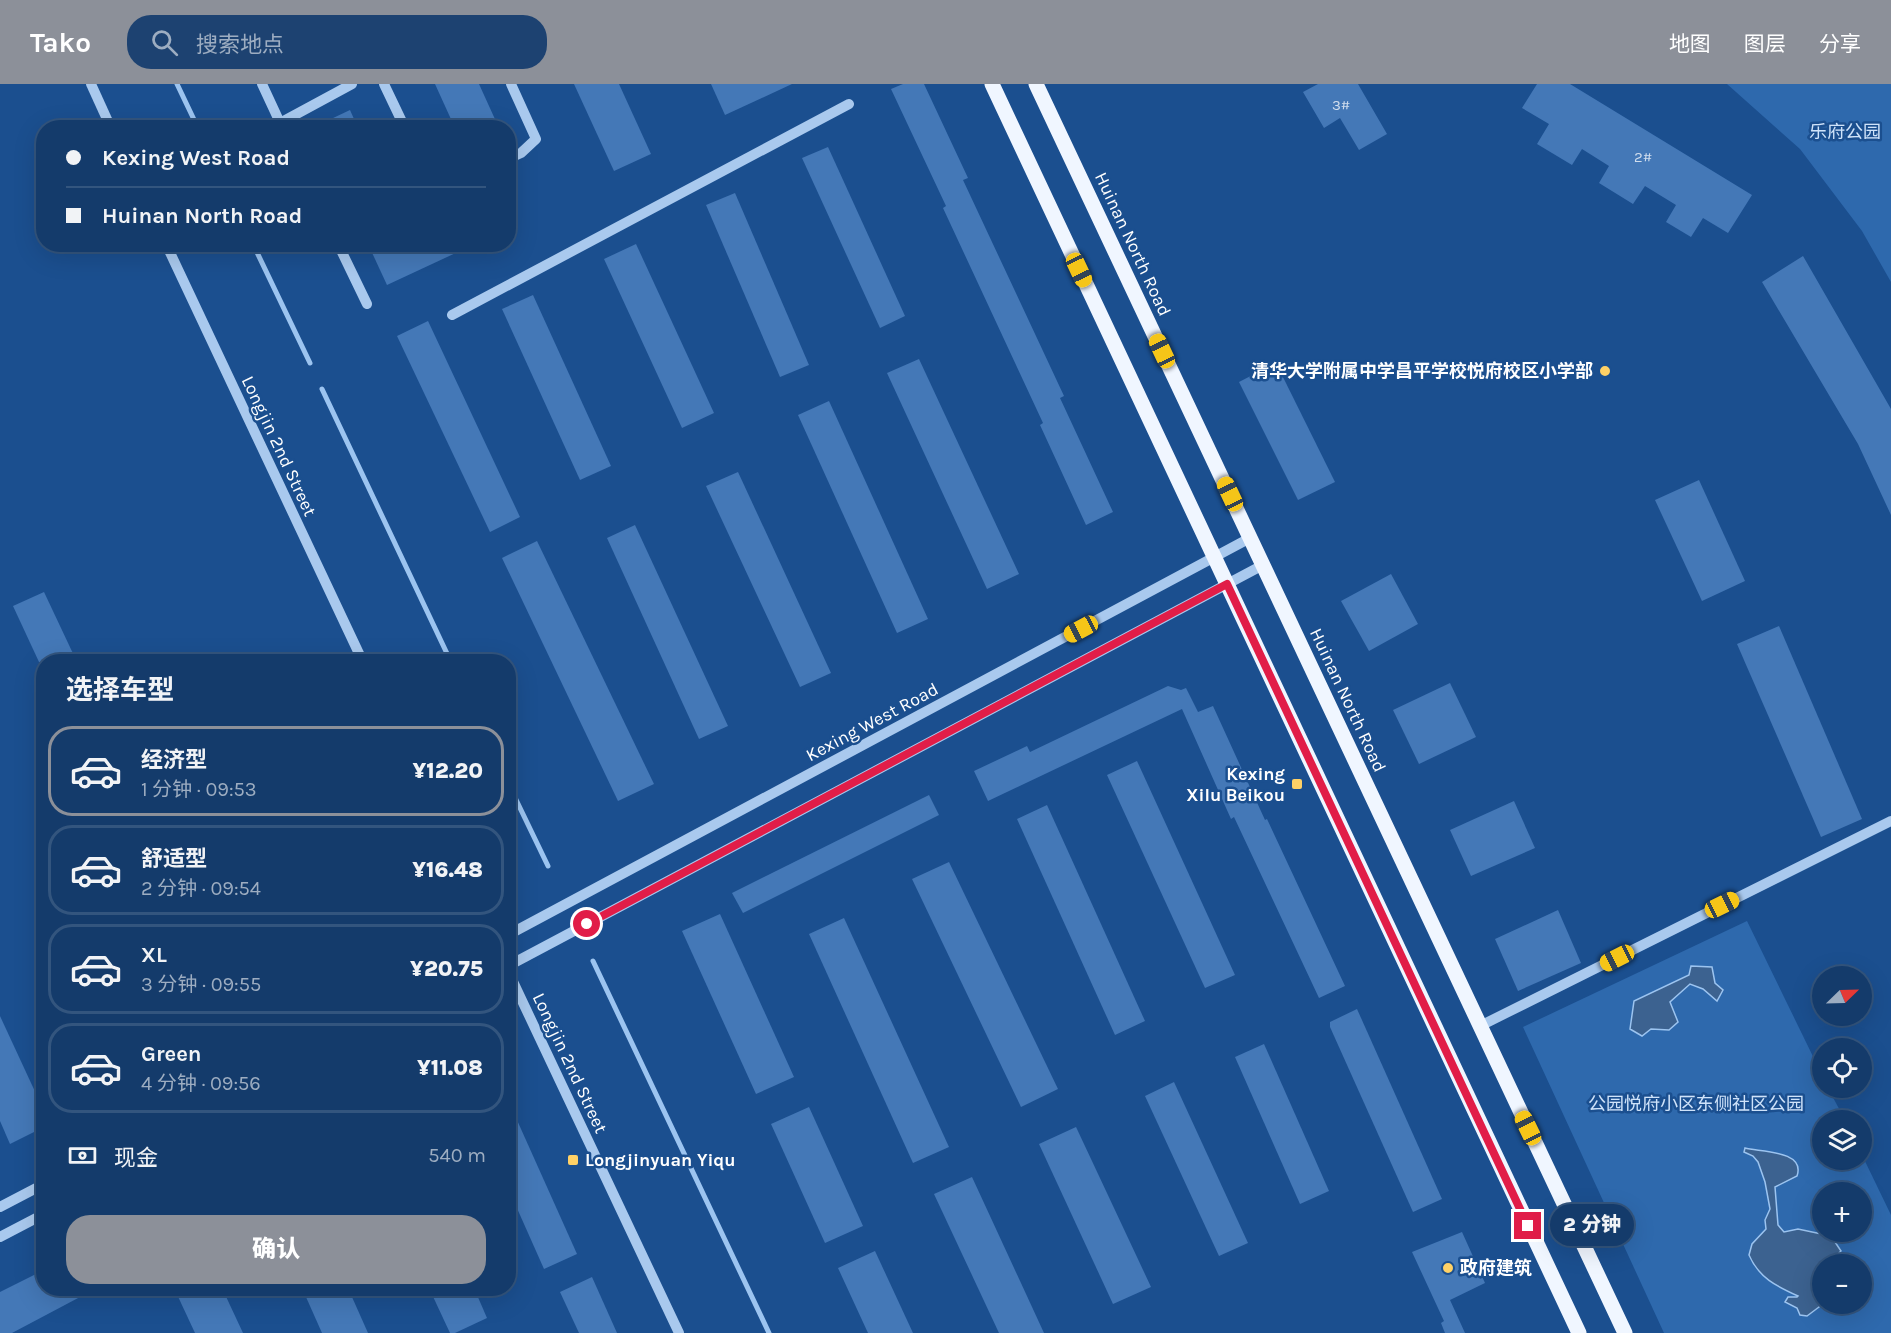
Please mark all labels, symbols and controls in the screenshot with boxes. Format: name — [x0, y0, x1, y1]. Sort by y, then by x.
search box — [127, 15, 547, 69]
text: Tako — [30, 26, 91, 59]
icon: search — [148, 26, 181, 59]
text: 搜索地点 — [196, 32, 284, 58]
text: 地图 — [1669, 32, 1711, 56]
text: 图层 — [1744, 32, 1786, 56]
text: 分享 — [1819, 32, 1861, 56]
house number: 3# — [1332, 96, 1350, 114]
park label: 乐府公园 — [1809, 121, 1881, 143]
text: Kexing West Road — [102, 145, 290, 171]
house number: 2# — [1634, 148, 1652, 166]
street label: Huinan North Road — [1090, 169, 1176, 319]
text: Huinan North Road — [102, 203, 302, 229]
car — [1063, 250, 1095, 290]
car — [1146, 331, 1178, 371]
place label: 清华大学附属中学昌平学校悦府校区小学部 — [1251, 360, 1593, 382]
marker: 清华大学附属中学昌平学校悦府校区小学部 — [1598, 364, 1612, 378]
street label: Longjin 2nd Street — [237, 372, 321, 520]
car — [1214, 474, 1246, 514]
car — [1061, 613, 1101, 645]
street label: Huinan North Road — [1305, 625, 1391, 775]
text: 选择车型 — [66, 674, 174, 706]
street label: Kexing West Road — [802, 678, 942, 766]
icon: car — [69, 744, 123, 798]
text: 经济型 — [141, 747, 207, 773]
text: ¥12.20 — [413, 758, 483, 784]
place label: Kexing Xilu Beikou — [1186, 763, 1286, 806]
marker: Kexing Xilu Beikou — [1290, 777, 1304, 791]
text: 1 分钟 · 09:53 — [141, 778, 257, 801]
icon: car — [69, 843, 123, 897]
text: 舒适型 — [141, 846, 207, 872]
text: ¥16.48 — [412, 857, 483, 883]
text: 2 分钟 · 09:54 — [141, 877, 261, 900]
car — [1702, 889, 1742, 921]
route start — [573, 910, 600, 937]
icon: car — [69, 942, 123, 996]
text: XL — [141, 942, 167, 968]
car — [1597, 942, 1637, 974]
text: ¥20.75 — [410, 956, 483, 982]
north arrow — [1812, 966, 1872, 1026]
map controls — [1812, 966, 1872, 1314]
text: 3 分钟 · 09:55 — [141, 973, 261, 996]
street label: Longjin 2nd Street — [528, 989, 612, 1137]
button: locate — [1812, 1038, 1872, 1098]
icon: car — [69, 1041, 123, 1095]
text: Green — [141, 1041, 202, 1067]
text: ¥11.08 — [417, 1055, 483, 1081]
text: 4 分钟 · 09:56 — [141, 1072, 261, 1095]
park label: 公园悦府小区东侧社区公园 — [1588, 1093, 1804, 1115]
car — [1512, 1108, 1544, 1148]
button: layers — [1812, 1110, 1872, 1170]
icon: cash — [66, 1139, 99, 1172]
text: 540 m — [428, 1144, 486, 1167]
text: 现金 — [114, 1145, 158, 1171]
place label: Longjinyuan Yiqu — [585, 1149, 736, 1171]
marker: Longjinyuan Yiqu — [566, 1153, 580, 1167]
button: + — [1812, 1182, 1872, 1242]
callout: 2 分钟 — [1549, 1205, 1633, 1247]
route end — [1514, 1212, 1541, 1239]
text: 2 分钟 — [1563, 1213, 1621, 1236]
button: 确认 — [66, 1215, 486, 1284]
button: − — [1812, 1254, 1872, 1314]
place label: 政府建筑 — [1460, 1257, 1532, 1279]
marker: 政府建筑 — [1441, 1261, 1455, 1275]

